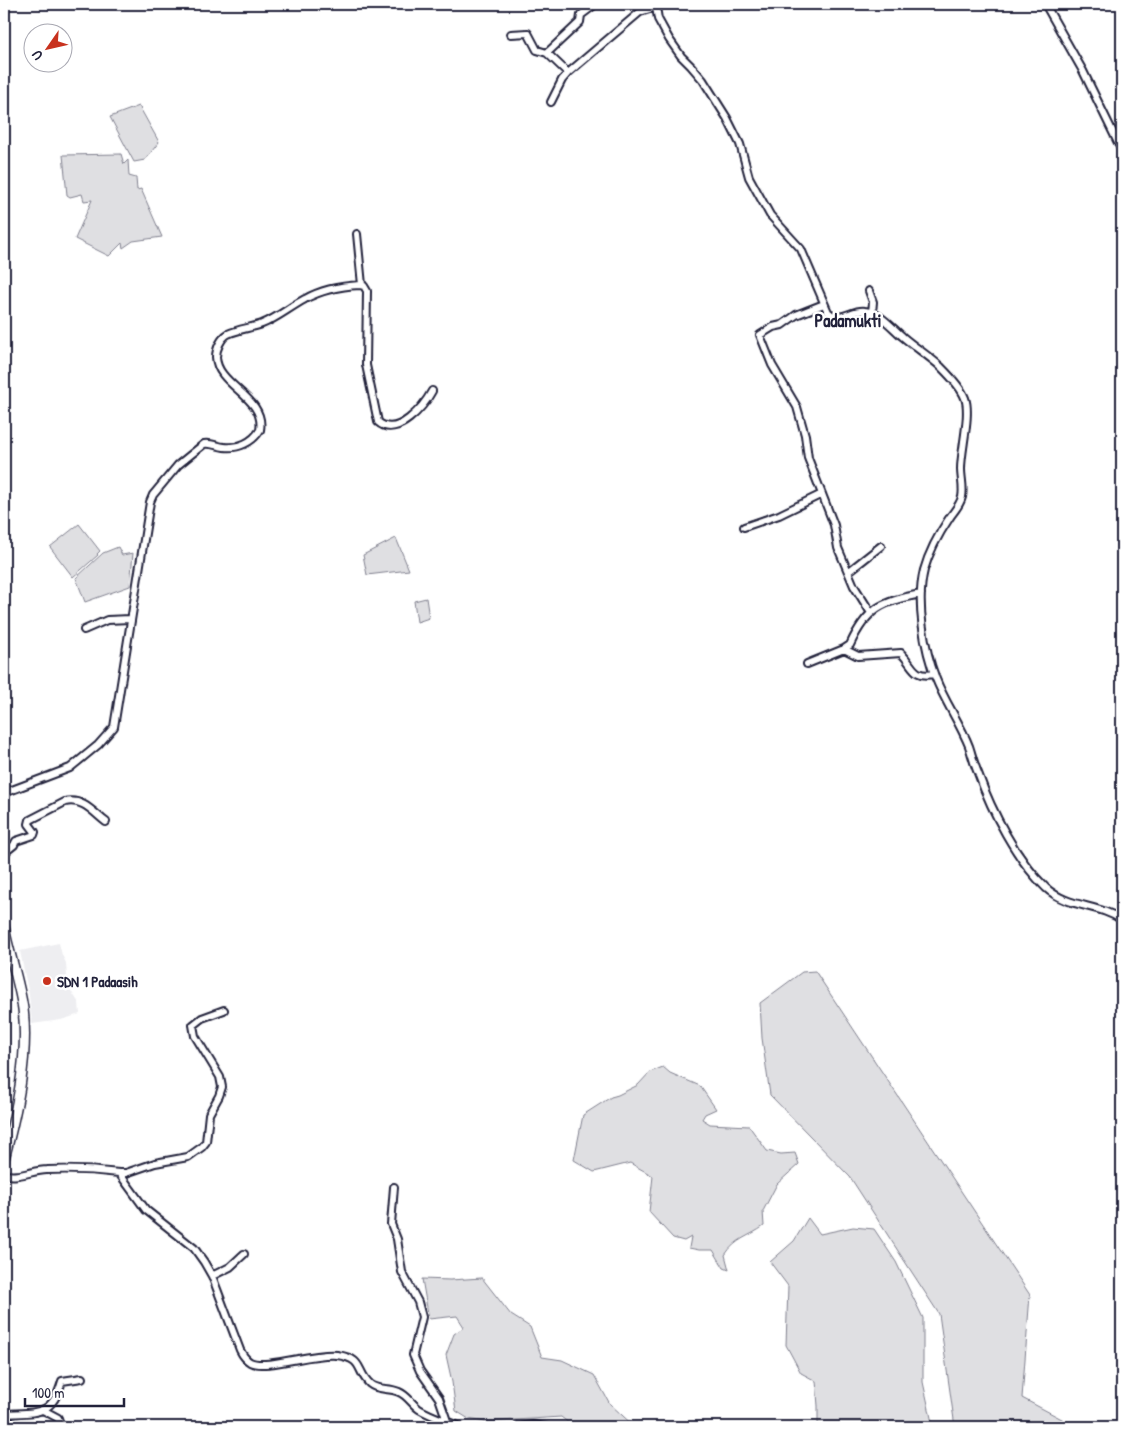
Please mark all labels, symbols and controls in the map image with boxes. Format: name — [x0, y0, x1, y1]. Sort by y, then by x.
north arrow — [22, 22, 72, 72]
text: U — [27, 47, 47, 64]
district label: Padamukti — [815, 308, 881, 333]
place label: SDN 1 Padaasih — [57, 971, 138, 992]
marker: SDN 1 Padaasih — [41, 975, 53, 987]
scale bar — [25, 1376, 124, 1408]
text: 100 m — [32, 1382, 65, 1403]

